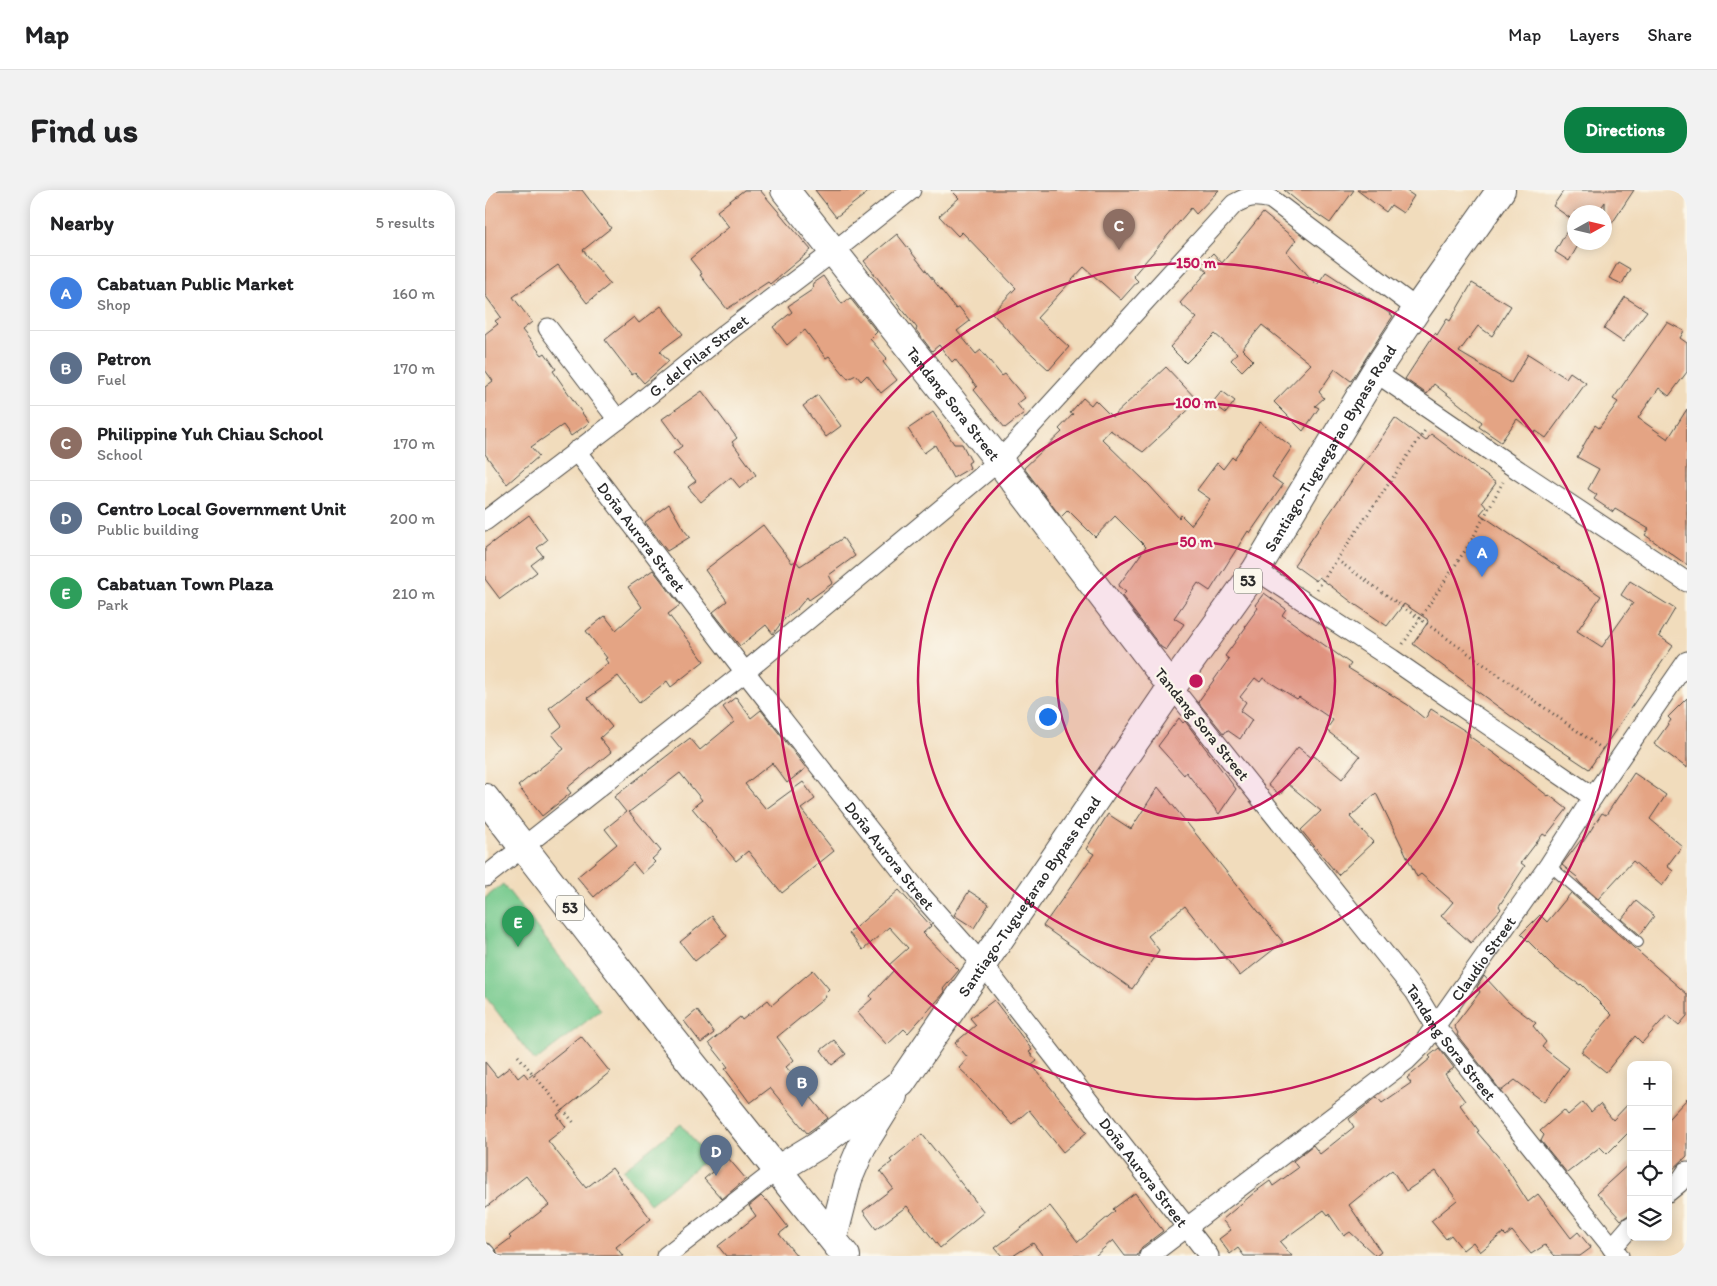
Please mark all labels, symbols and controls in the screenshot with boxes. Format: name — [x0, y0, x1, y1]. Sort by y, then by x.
text: Map — [25, 20, 69, 49]
text: Map — [1508, 24, 1541, 46]
text: Layers — [1569, 24, 1619, 46]
text: Share — [1647, 24, 1692, 46]
button: Directions — [1564, 107, 1687, 153]
text: Find us — [30, 109, 138, 151]
north arrow — [1567, 205, 1612, 250]
pin: C — [1103, 209, 1135, 250]
text: Nearby — [50, 210, 114, 235]
text: 5 results — [375, 213, 435, 232]
text: 150 m — [1176, 254, 1216, 272]
text: Cabatuan Public Market — [97, 272, 294, 295]
text: A — [61, 284, 71, 303]
text: 160 m — [392, 284, 435, 303]
text: Shop — [97, 295, 131, 314]
street label: G. del Pilar Street — [645, 310, 752, 401]
street label: Santiago-Tuguegarao Bypass Road — [1260, 341, 1400, 555]
street label: Tandang Sora Street — [903, 343, 1004, 464]
text: Petron — [97, 347, 151, 370]
text: B — [61, 359, 71, 378]
text: 170 m — [393, 359, 435, 378]
text: Fuel — [97, 370, 126, 389]
text: 100 m — [1175, 394, 1217, 412]
text: Philippine Yuh Chiau School — [97, 422, 323, 445]
text: C — [61, 434, 71, 453]
text: 170 m — [393, 434, 435, 453]
text: School — [97, 445, 143, 464]
street label: Doña Aurora Street — [594, 478, 690, 596]
text: Centro Local Government Unit — [97, 497, 346, 520]
text: D — [61, 509, 71, 528]
text: 200 m — [390, 509, 435, 528]
text: Public building — [97, 520, 199, 539]
text: 50 m — [1179, 533, 1213, 551]
pin: A — [1466, 536, 1498, 577]
road number: 53 — [1234, 568, 1262, 594]
text: Cabatuan Town Plaza — [97, 572, 273, 595]
text: E — [62, 584, 70, 603]
text: 210 m — [392, 584, 435, 603]
text: Park — [97, 595, 128, 614]
street label: Tandang Sora Street — [1151, 664, 1253, 784]
centre of rings — [1187, 672, 1205, 690]
your location — [1035, 704, 1061, 730]
street label: Santiago-Tuguegarao Bypass Road — [954, 792, 1104, 1000]
street label: Doña Aurora Street — [841, 797, 939, 914]
road number: 53 — [556, 896, 584, 920]
pin: E — [502, 906, 534, 947]
street label: Claudio Street — [1447, 913, 1519, 1005]
street label: Tandang Sora Street — [1403, 980, 1500, 1104]
map controls — [1627, 1061, 1672, 1241]
button: + — [1627, 1061, 1672, 1106]
pin: B — [786, 1066, 818, 1107]
button: − — [1627, 1106, 1672, 1151]
street label: Doña Aurora Street — [1095, 1114, 1192, 1231]
pin: D — [700, 1135, 732, 1176]
button: locate — [1627, 1151, 1672, 1196]
button: layers — [1627, 1196, 1672, 1241]

